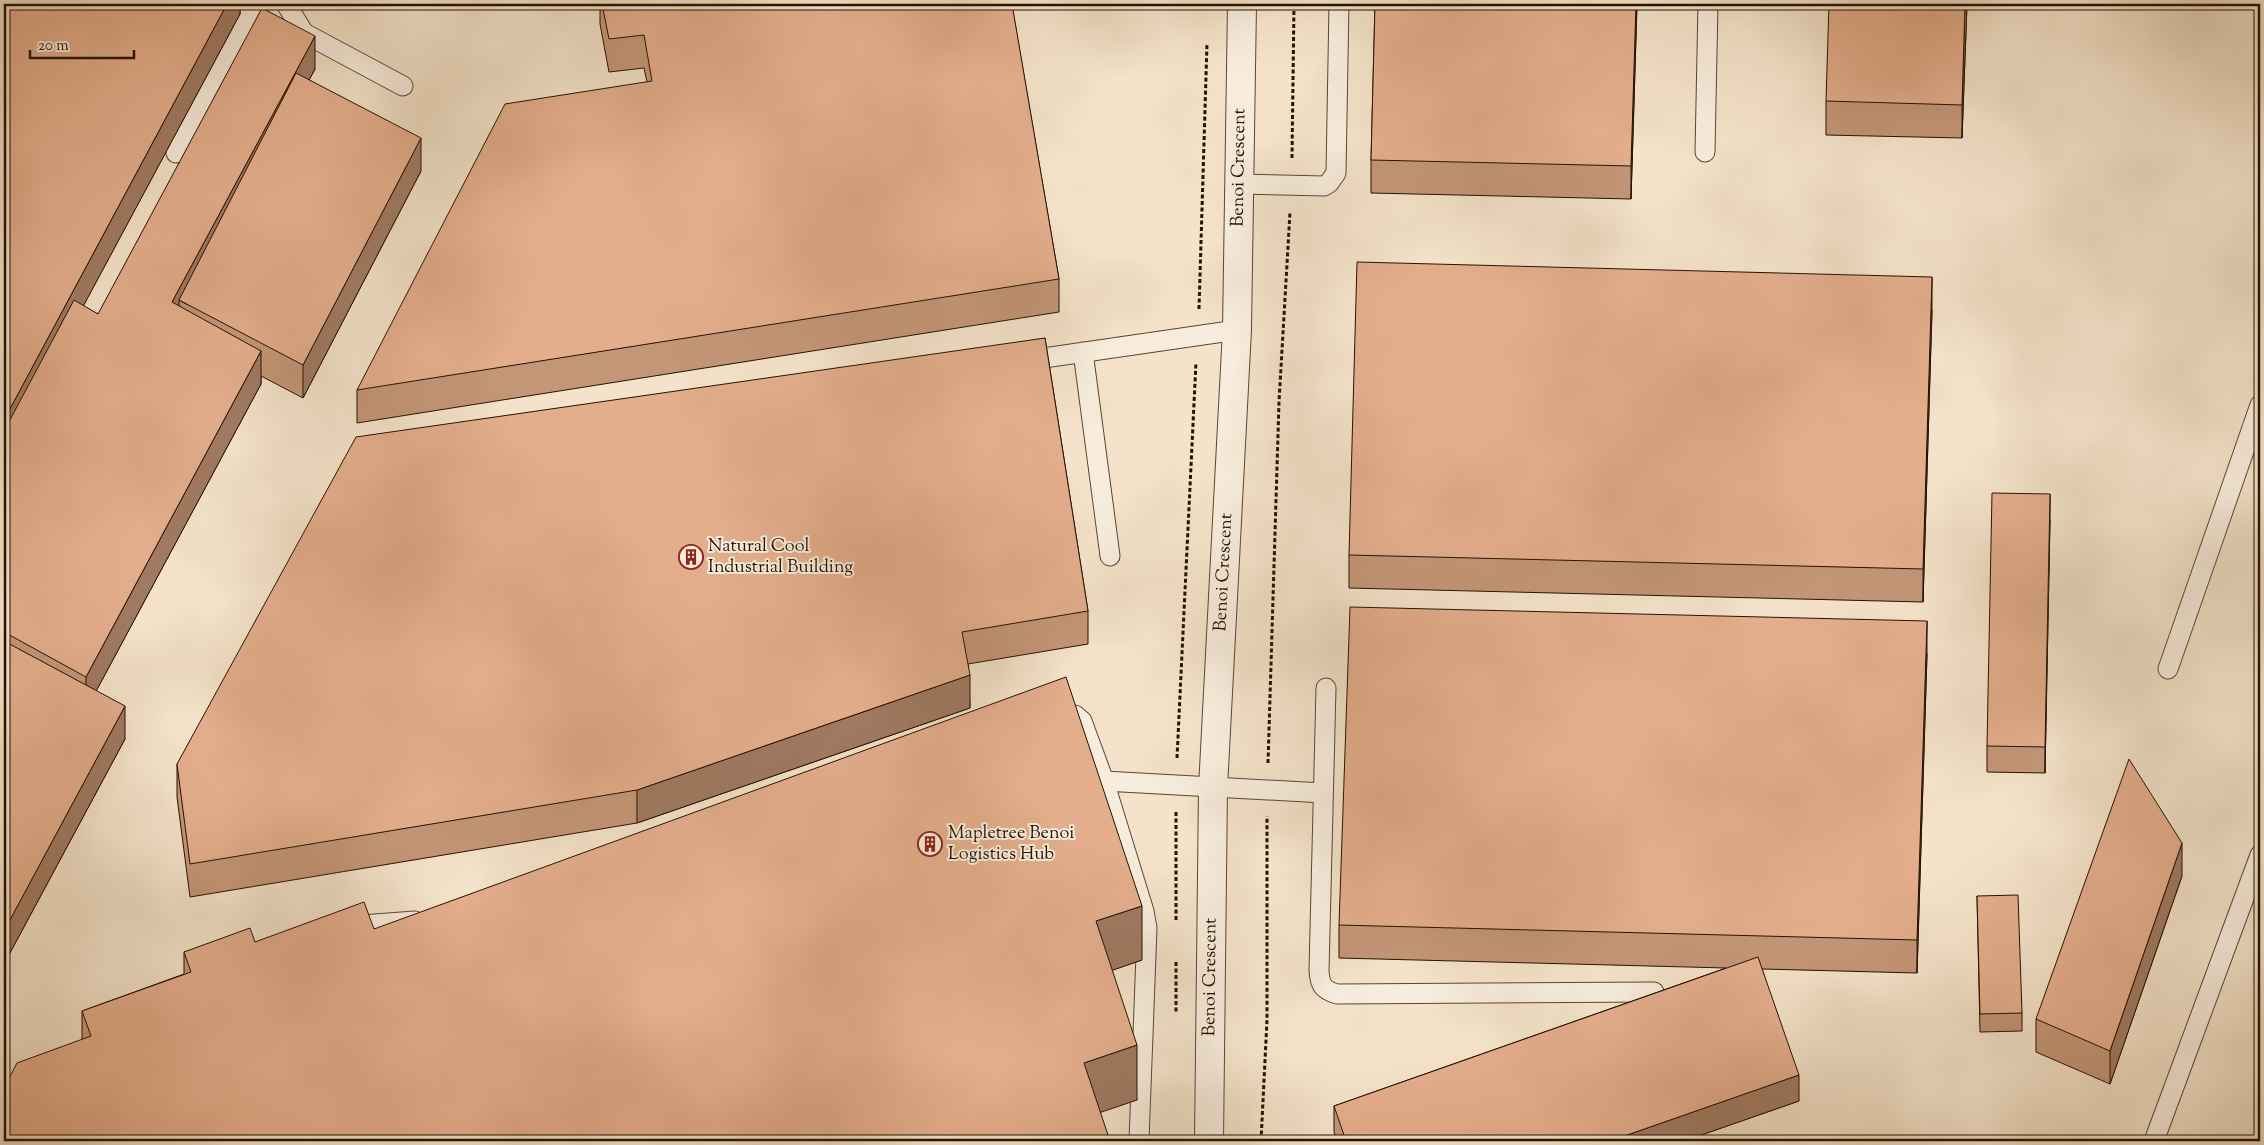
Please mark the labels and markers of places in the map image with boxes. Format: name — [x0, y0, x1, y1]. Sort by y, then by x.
place label: Natural Cool Industrial Building — [708, 534, 853, 581]
building icon: Natural Cool Industrial Building — [678, 544, 704, 570]
place label: Mapletree Benoi Logistics Hub — [948, 821, 1074, 868]
building icon: Mapletree Benoi Logistics Hub — [917, 831, 943, 857]

